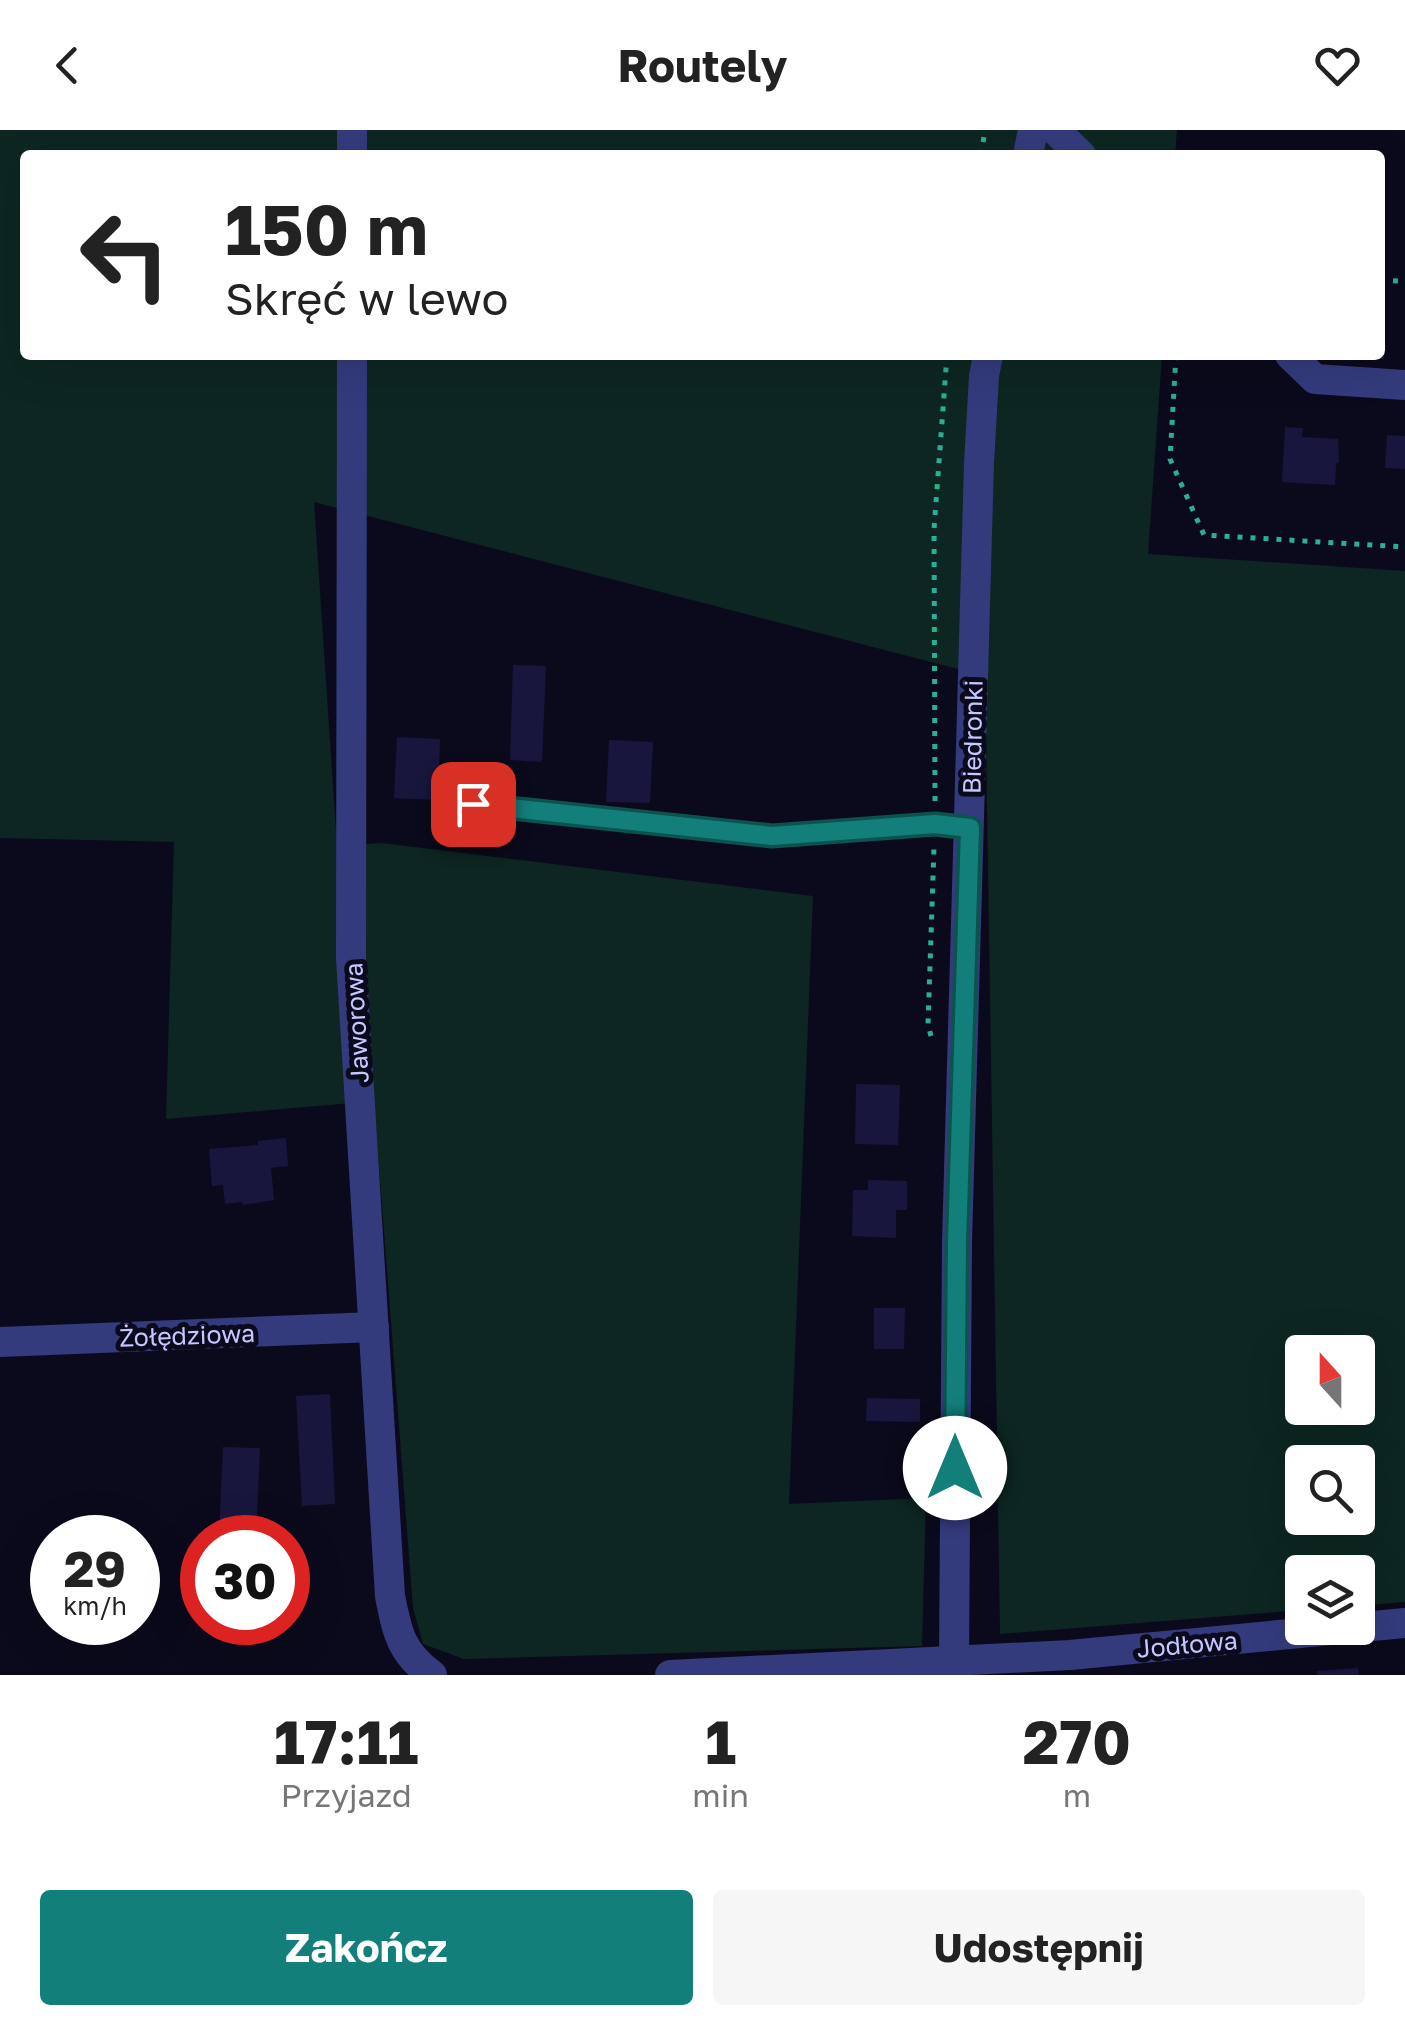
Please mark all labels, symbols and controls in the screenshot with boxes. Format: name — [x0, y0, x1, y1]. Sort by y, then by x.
icon: back — [40, 38, 95, 93]
text: Routely — [617, 38, 788, 92]
icon: heart — [1310, 38, 1365, 93]
text: 150 m — [225, 186, 428, 270]
icon: left — [60, 190, 190, 320]
text: Skręć w lewo — [225, 271, 509, 325]
street label: Biedronki — [956, 680, 988, 794]
pin — [431, 762, 516, 847]
icon: arrive — [446, 777, 501, 832]
street label: Jaworowa — [337, 962, 375, 1084]
street label: Żołędziowa — [119, 1317, 255, 1353]
north arrow — [1285, 1335, 1375, 1425]
map controls — [1285, 1335, 1375, 1645]
position arrow — [903, 1416, 1007, 1520]
button: search — [1285, 1445, 1375, 1535]
speed limit sign: 30 — [180, 1515, 310, 1645]
text: 29 — [64, 1538, 126, 1598]
button: layers — [1285, 1555, 1375, 1645]
text: km/h — [63, 1590, 127, 1621]
street label: Jodłowa — [1135, 1624, 1239, 1664]
text: 17:11 — [274, 1705, 418, 1777]
text: 1 — [705, 1705, 736, 1777]
text: 270 — [1023, 1705, 1131, 1777]
text: Przyjazd — [281, 1776, 412, 1814]
text: min — [692, 1776, 749, 1814]
text: m — [1063, 1776, 1091, 1814]
button: Zakończ — [40, 1890, 693, 2005]
button: Udostępnij — [713, 1890, 1365, 2005]

